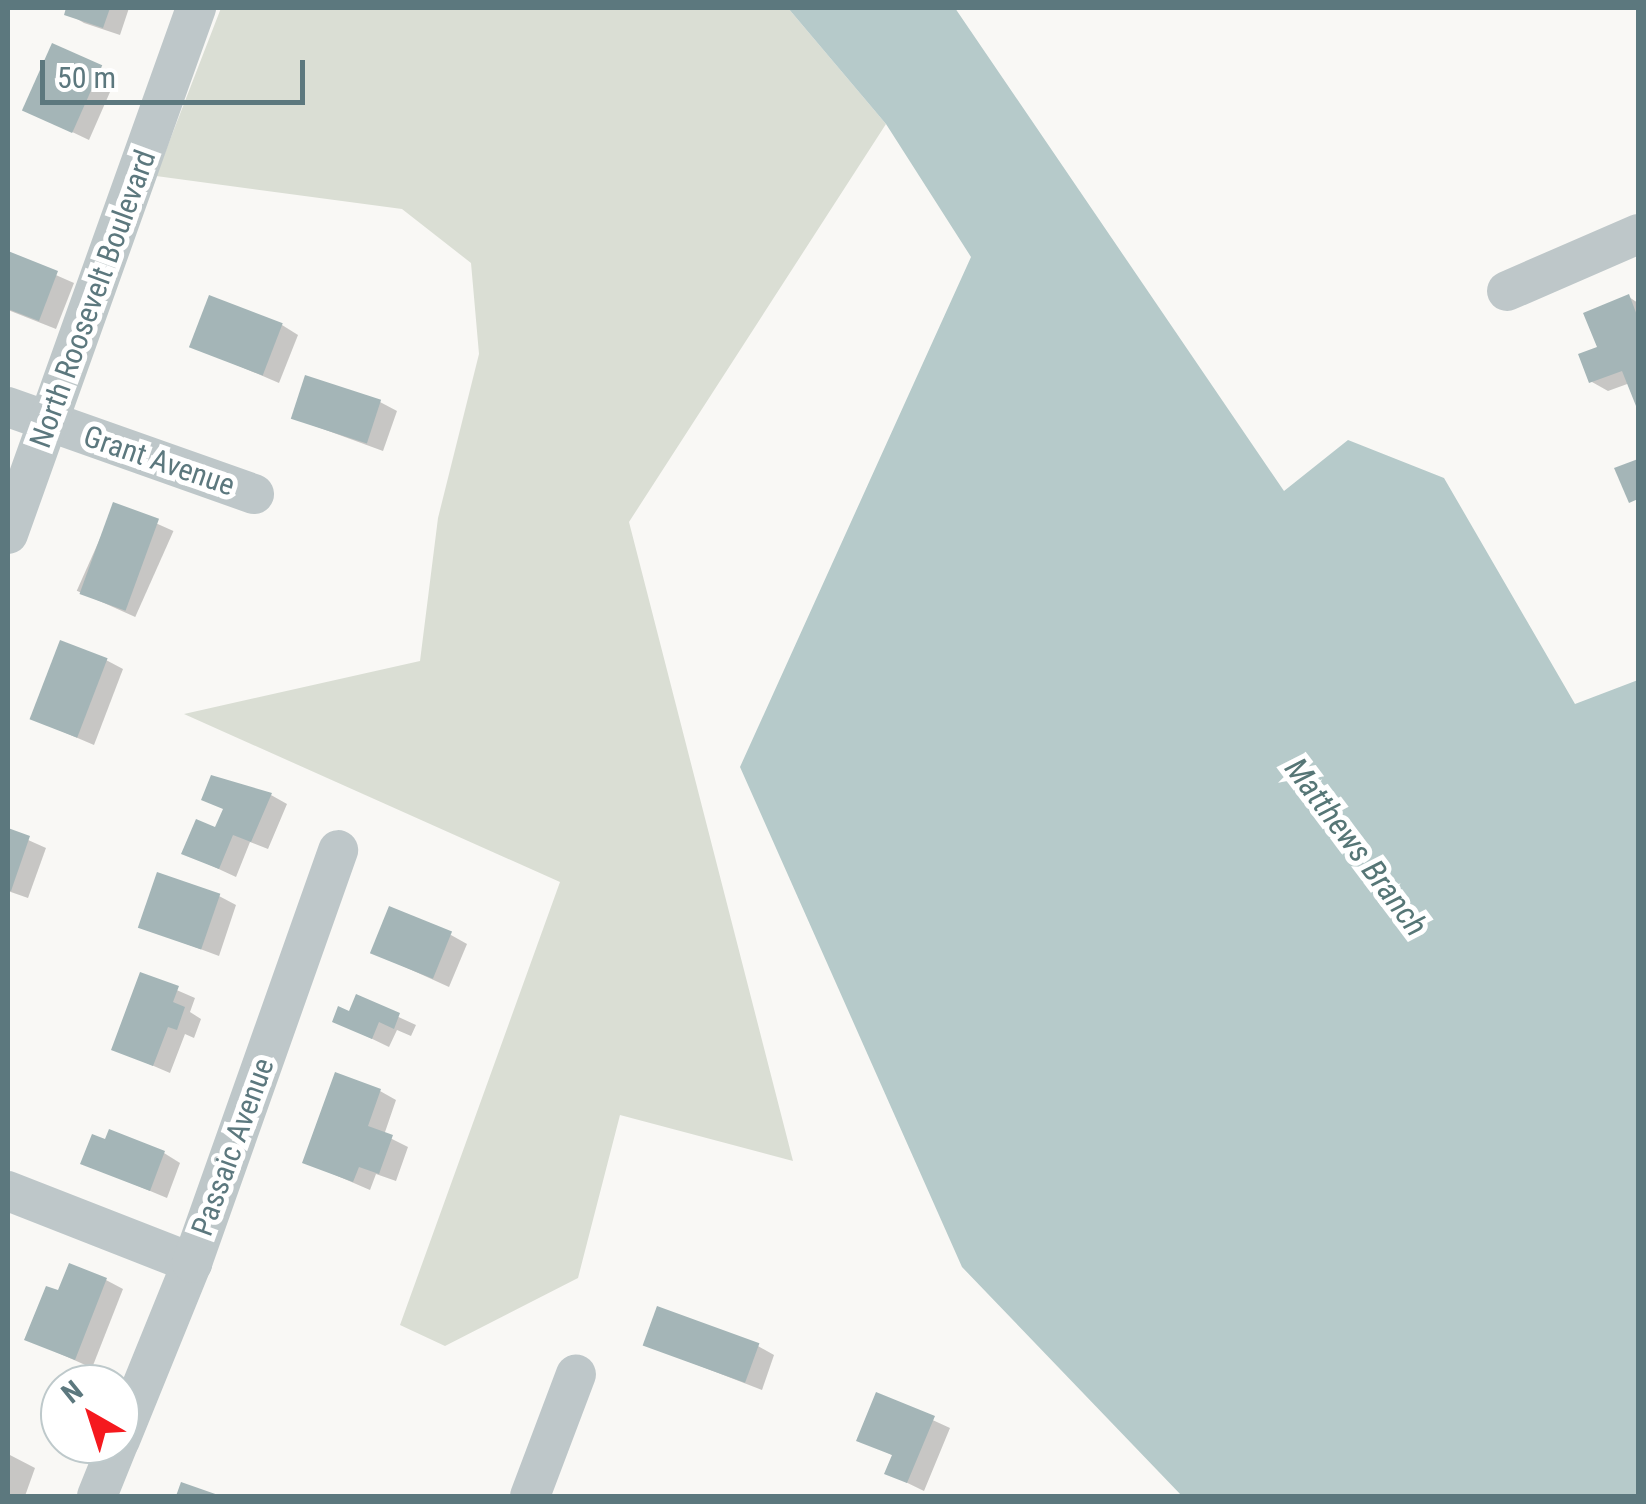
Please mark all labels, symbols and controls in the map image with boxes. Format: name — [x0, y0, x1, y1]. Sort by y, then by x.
scale bar — [45, 40, 310, 102]
text: 50 m — [57, 60, 116, 95]
street label: North Roosevelt Boulevard — [22, 145, 164, 453]
street label: Grant Avenue — [79, 418, 239, 504]
water label: Matthews Branch — [1277, 750, 1435, 944]
street label: Passaic Avenue — [184, 1053, 282, 1241]
north arrow — [40, 1364, 140, 1464]
text: N — [55, 1374, 89, 1410]

